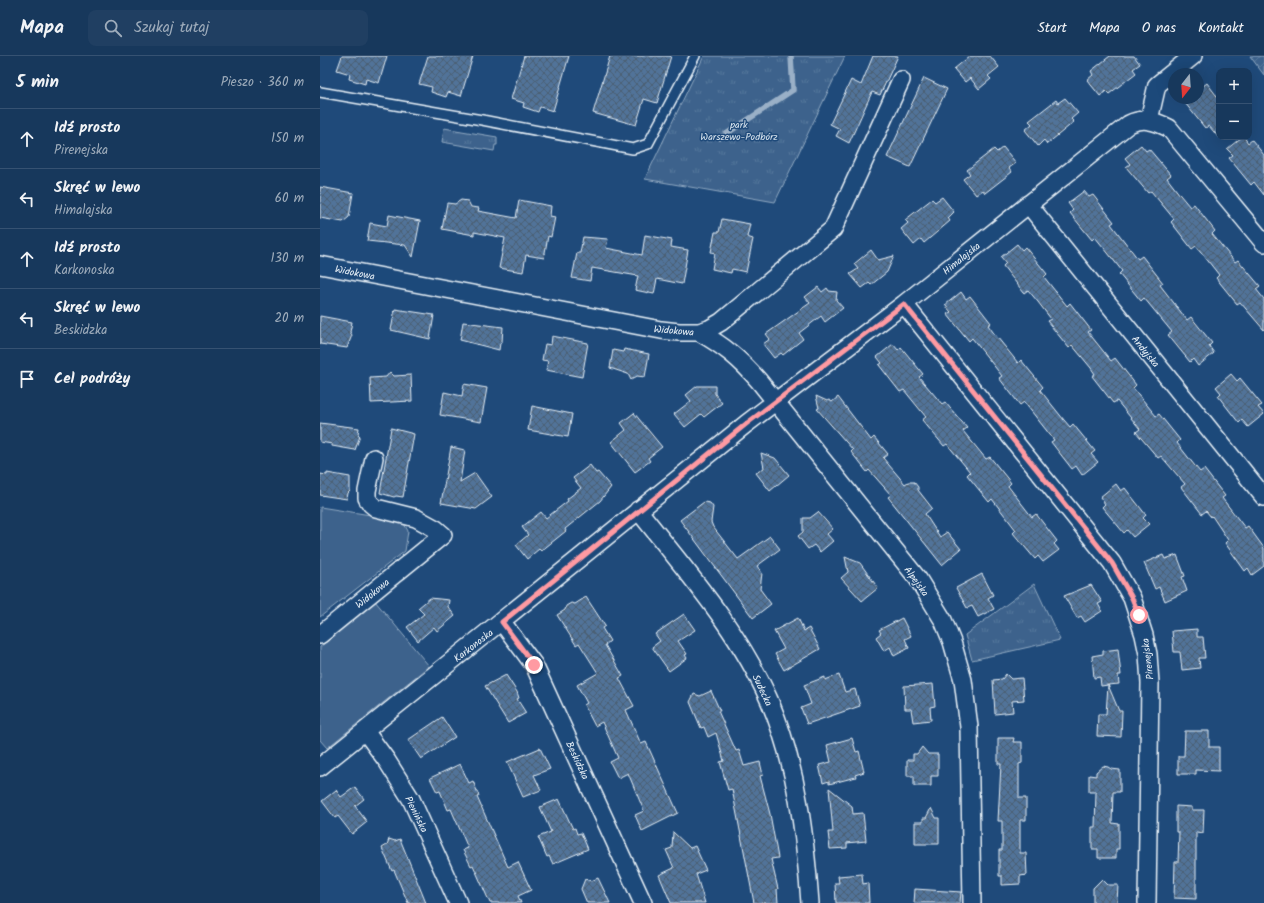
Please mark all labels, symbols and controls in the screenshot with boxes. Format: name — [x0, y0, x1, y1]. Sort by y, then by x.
search box — [88, 10, 368, 46]
text: Mapa — [20, 13, 64, 43]
text: Szukaj tutaj — [134, 16, 209, 40]
icon: search — [102, 17, 124, 39]
text: Start — [1037, 17, 1067, 39]
text: Mapa — [1089, 17, 1120, 39]
text: O nas — [1142, 17, 1176, 39]
text: Kontakt — [1198, 17, 1244, 39]
north arrow — [1168, 68, 1204, 104]
map controls — [1216, 68, 1252, 140]
button: + — [1216, 68, 1252, 104]
text: 5 min — [16, 69, 59, 96]
text: Pieszo · 360 m — [221, 72, 304, 93]
button: − — [1216, 104, 1252, 140]
text: Idź prosto — [54, 116, 120, 140]
park label: park Warszewo-Podbórz — [700, 117, 778, 145]
icon: ahead — [16, 128, 38, 150]
text: 150 m — [271, 128, 304, 149]
text: Pirenejska — [54, 140, 108, 161]
text: Skręć w lewo — [54, 176, 140, 200]
icon: left — [16, 188, 38, 210]
text: 60 m — [275, 188, 304, 209]
text: Himalajska — [54, 200, 113, 221]
text: Idź prosto — [54, 236, 120, 260]
street label: Himalajska — [939, 238, 984, 279]
icon: ahead — [16, 248, 38, 270]
text: 130 m — [270, 248, 304, 269]
text: Karkonoska — [54, 260, 115, 281]
street label: Widokowa — [333, 261, 376, 285]
text: Skręć w lewo — [54, 296, 140, 320]
icon: left — [16, 308, 38, 330]
text: 20 m — [274, 308, 304, 329]
text: Beskidzka — [54, 320, 107, 341]
street label: Widokowa — [653, 321, 695, 341]
street label: Andyjska — [1127, 332, 1163, 371]
text: Cel podróży — [54, 367, 130, 391]
icon: arrive — [16, 368, 38, 390]
street label: Alpejska — [900, 563, 933, 600]
street label: Widokowa — [352, 575, 394, 613]
route start — [1130, 606, 1148, 624]
street label: Karkonoska — [450, 625, 497, 666]
street label: Pirenejska — [1137, 637, 1158, 681]
route end — [525, 656, 543, 674]
street label: Sudecka — [748, 672, 777, 709]
street label: Beskidzka — [561, 738, 593, 783]
street label: Pienińska — [400, 793, 432, 836]

